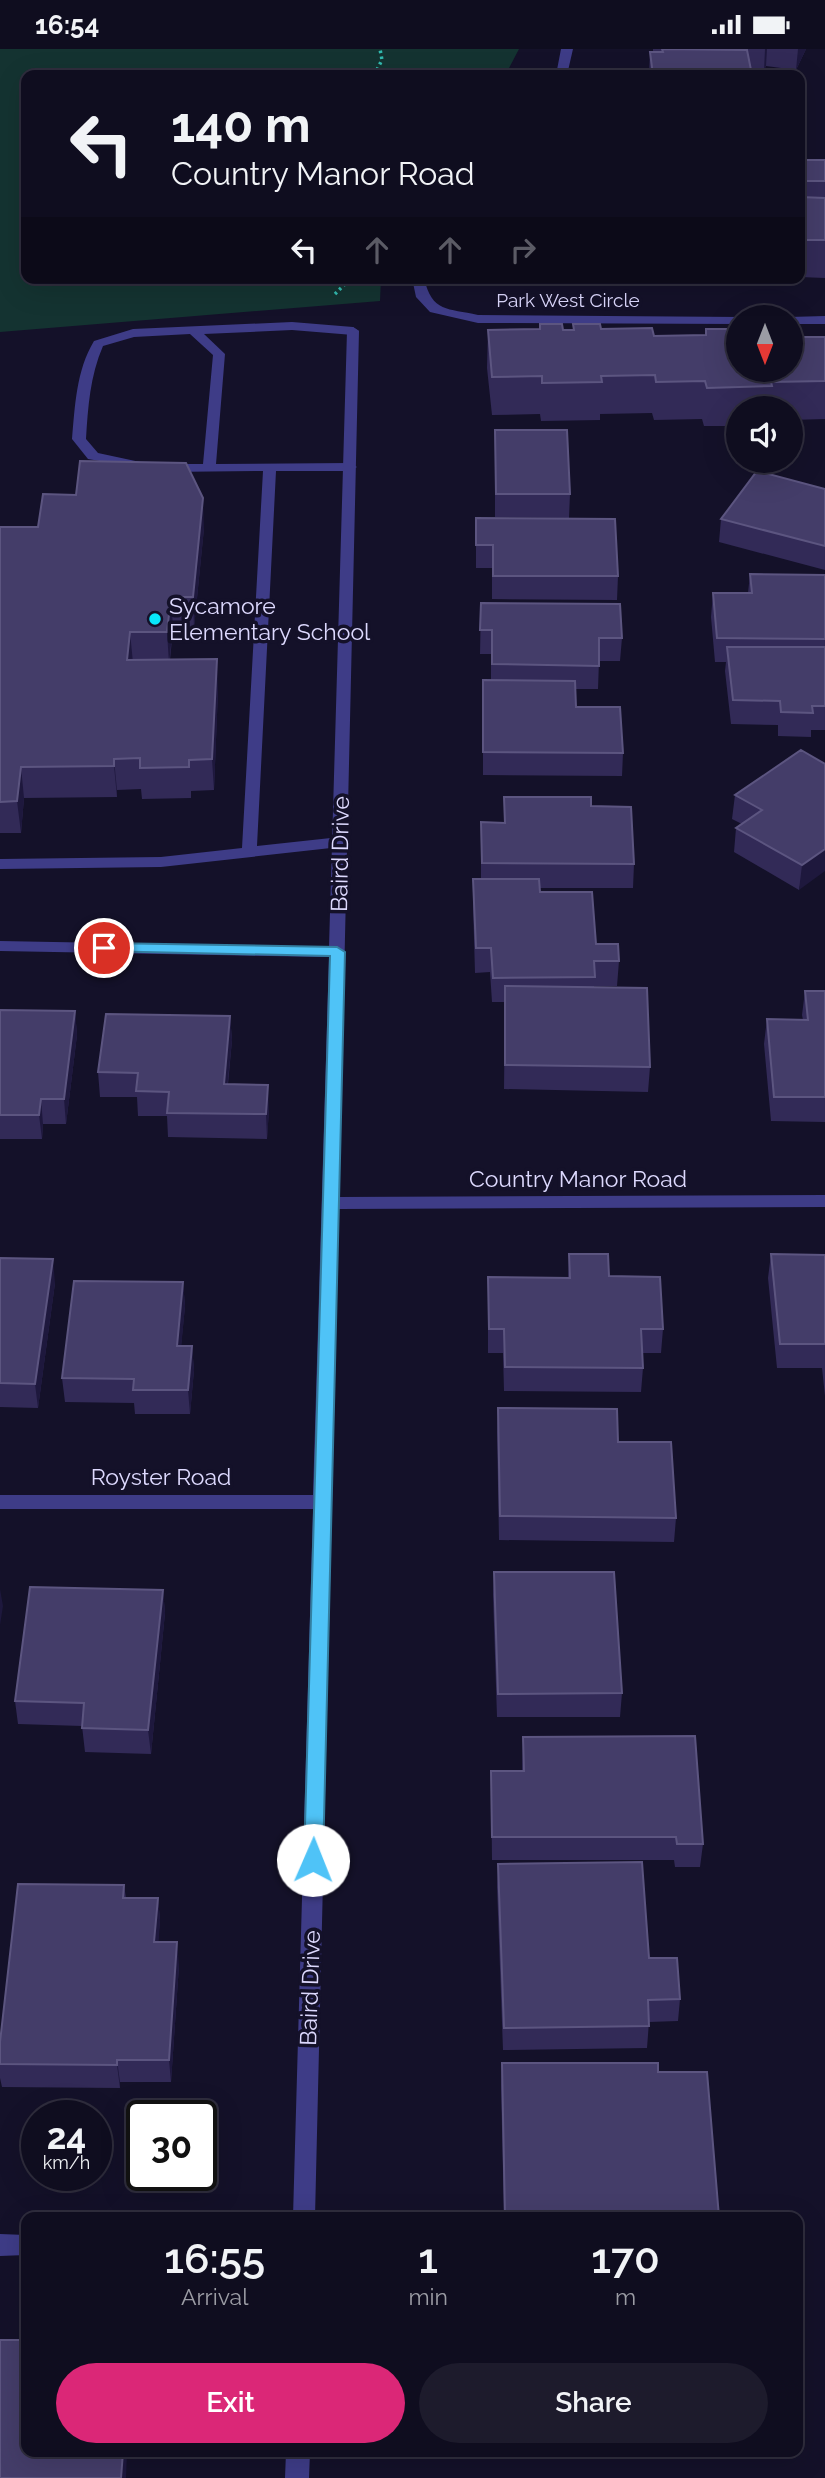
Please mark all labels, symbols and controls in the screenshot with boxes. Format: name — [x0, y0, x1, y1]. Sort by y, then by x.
text: 16:54 — [35, 10, 99, 40]
text: 140 m — [171, 96, 311, 153]
icon: left — [56, 98, 147, 189]
text: Country Manor Road — [171, 155, 475, 192]
icon: left — [285, 231, 323, 269]
icon: ahead — [358, 231, 396, 269]
icon: ahead — [431, 231, 469, 269]
icon: right — [504, 231, 542, 269]
street label: Park West Circle — [496, 289, 640, 311]
north arrow — [726, 305, 803, 381]
map controls — [726, 305, 803, 473]
button: sound — [726, 396, 803, 473]
place label: Sycamore Elementary School — [169, 592, 371, 645]
marker: Sycamore Elementary School — [147, 611, 163, 627]
street label: Baird Drive — [325, 796, 354, 912]
pin — [74, 918, 134, 978]
icon: arrive — [85, 929, 123, 967]
street label: Country Manor Road — [469, 1165, 687, 1192]
street label: Royster Road — [91, 1463, 231, 1490]
position arrow — [276, 1823, 350, 1897]
street label: Baird Drive — [294, 1930, 325, 2046]
speed limit sign: 30 — [126, 2100, 217, 2191]
text: 24 — [47, 2116, 86, 2157]
text: km/h — [43, 2152, 90, 2173]
text: 16:55 — [164, 2234, 265, 2283]
text: 1 — [418, 2234, 438, 2283]
text: 170 — [591, 2234, 660, 2283]
text: Arrival — [181, 2283, 248, 2310]
text: min — [408, 2283, 448, 2310]
text: m — [615, 2283, 636, 2310]
button: Exit — [56, 2363, 405, 2443]
button: Share — [419, 2363, 768, 2443]

